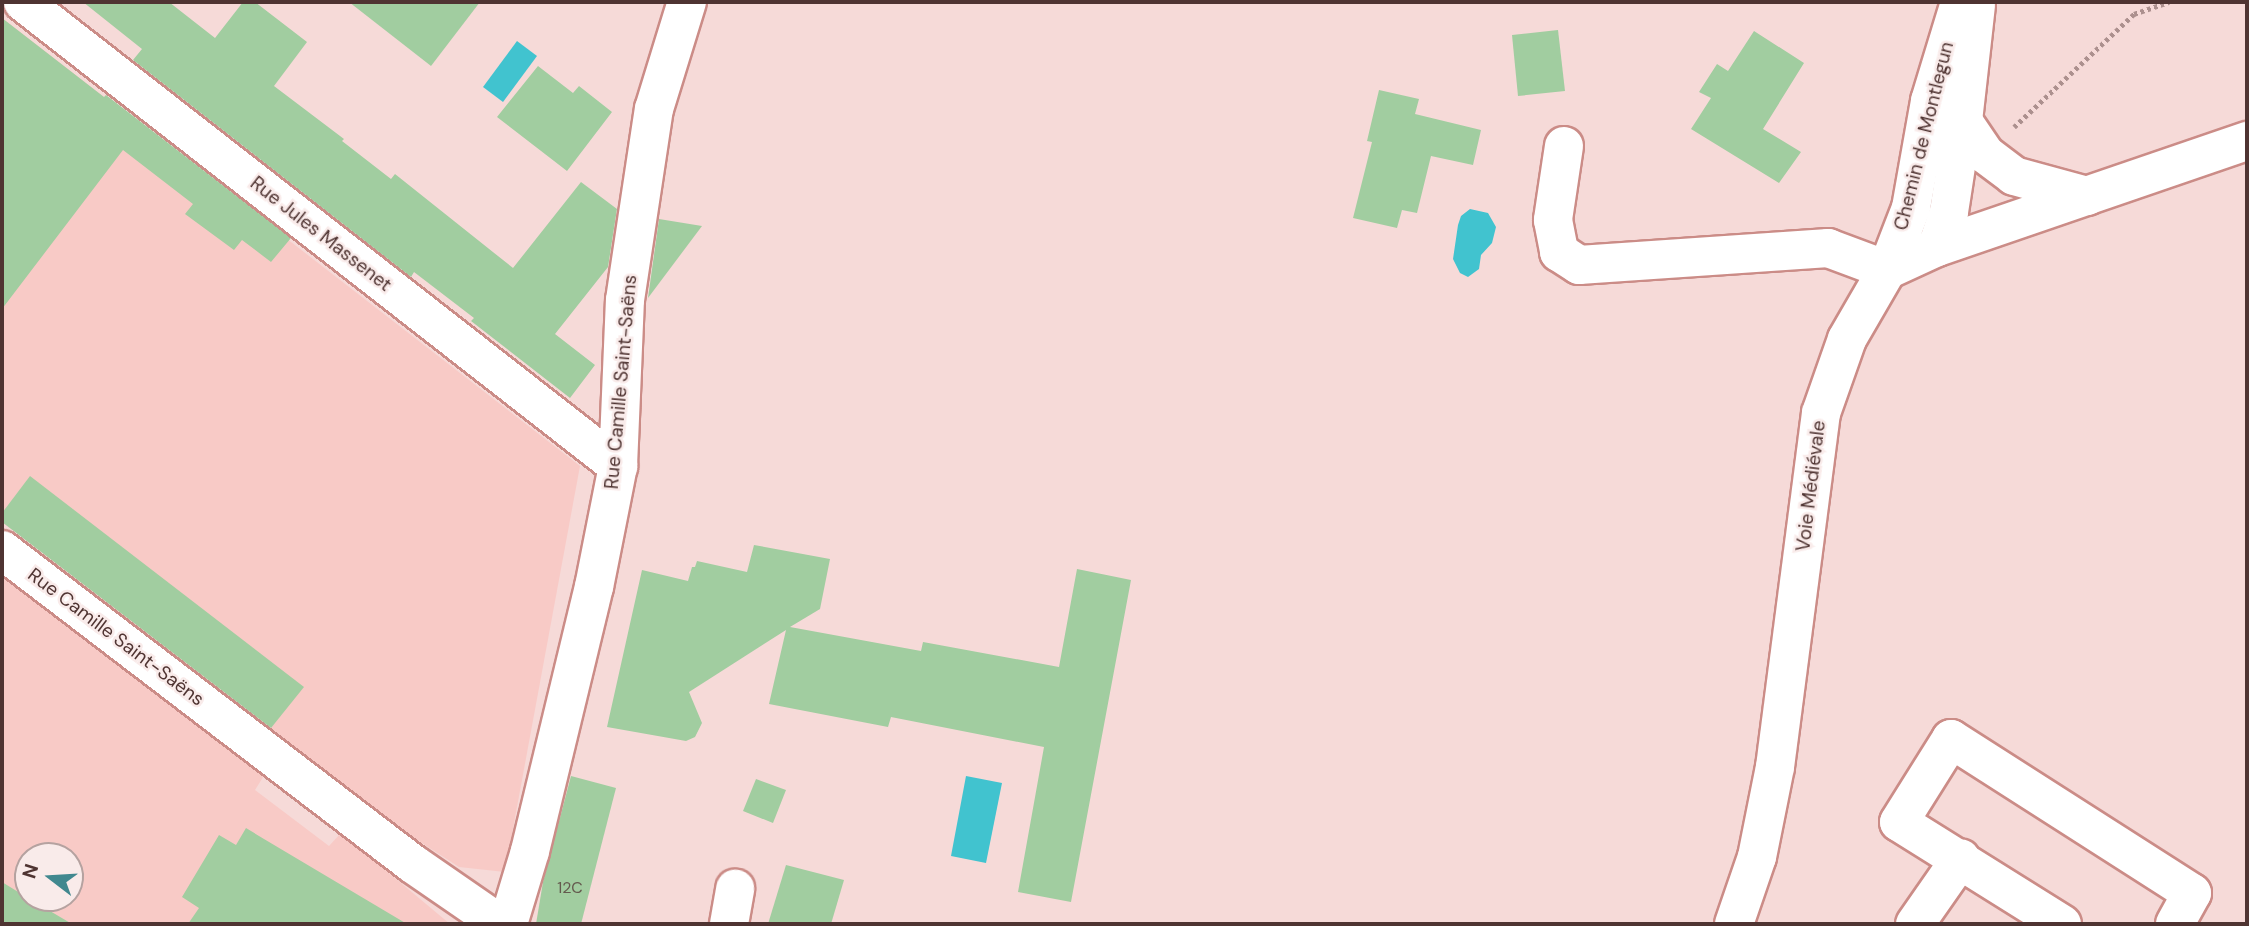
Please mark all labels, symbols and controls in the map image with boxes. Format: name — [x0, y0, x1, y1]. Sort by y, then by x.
street label: Chemin de Montlegun — [1890, 39, 1958, 233]
street label: Rue Jules Massenet — [246, 172, 396, 296]
street label: Rue Camille Saint-Saëns — [600, 274, 642, 490]
street label: Voie Médiévale — [1792, 419, 1830, 553]
street label: Rue Camille Saint-Saëns — [23, 563, 209, 711]
north arrow — [14, 842, 84, 912]
text: N — [16, 861, 44, 882]
house number: 12C — [557, 878, 583, 898]

